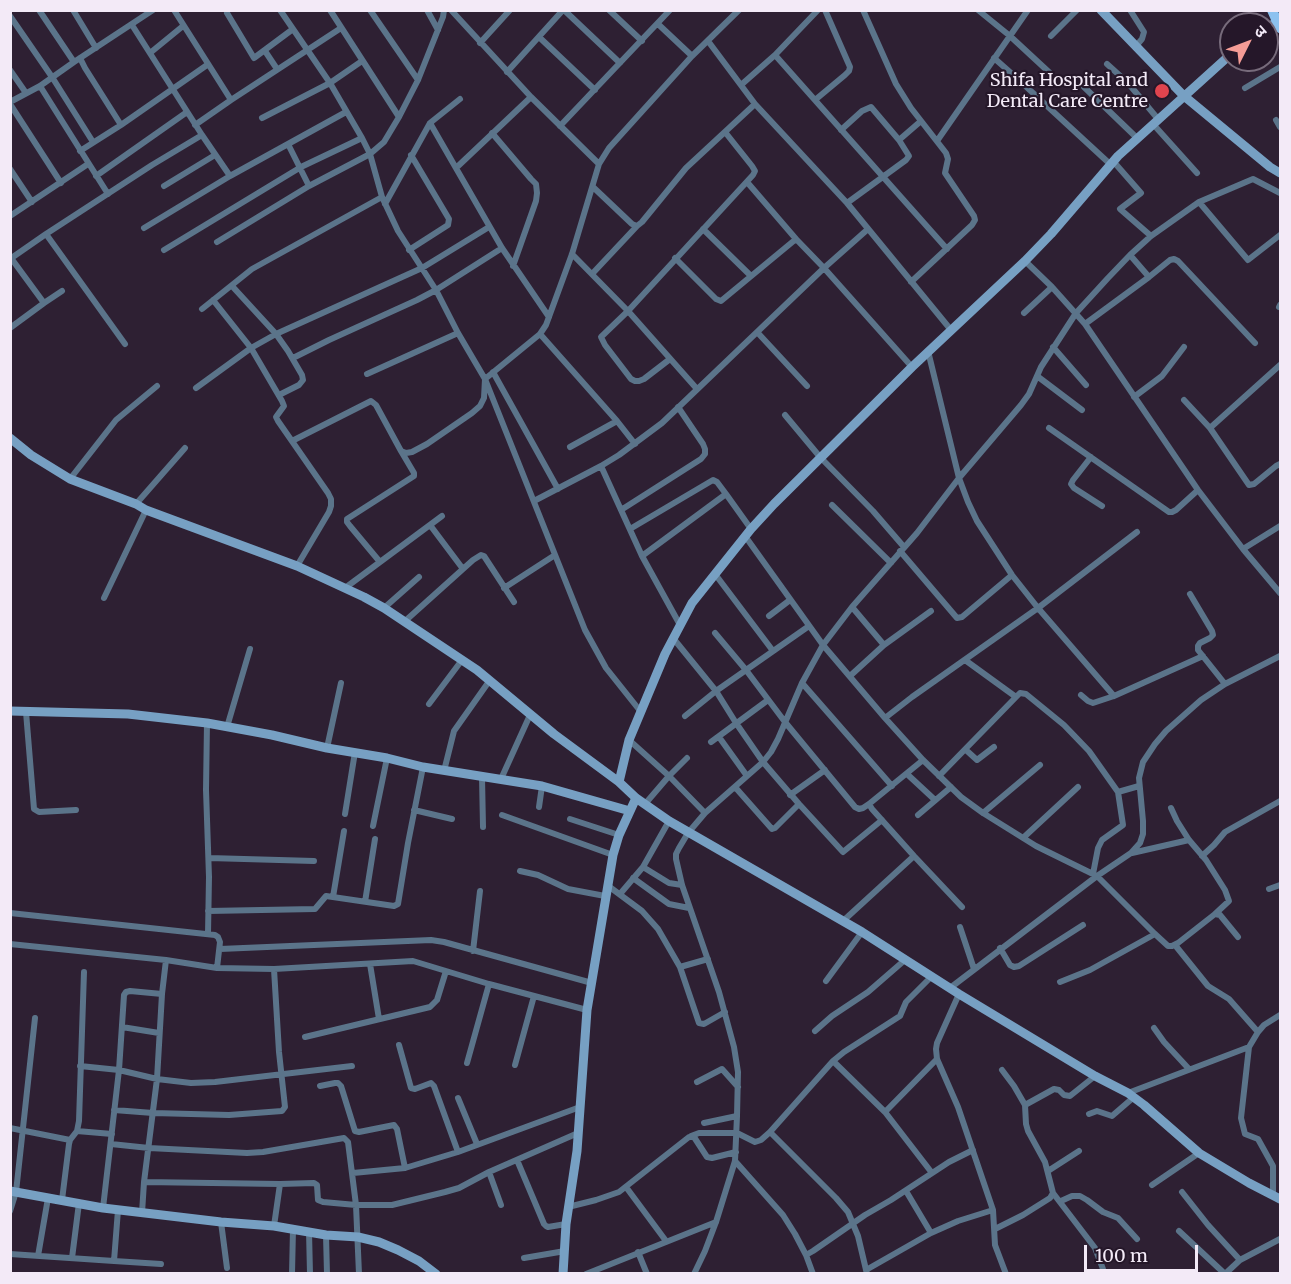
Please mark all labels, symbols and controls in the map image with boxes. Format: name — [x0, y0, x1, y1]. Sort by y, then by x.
north arrow — [1219, 12, 1279, 72]
text: उ — [1250, 21, 1271, 41]
place label: Shifa Hospital and Dental Care Centre — [987, 70, 1148, 112]
marker: Shifa Hospital and Dental Care Centre — [1153, 82, 1171, 100]
scale bar — [1087, 1233, 1201, 1271]
text: 100 m — [1095, 1244, 1148, 1267]

